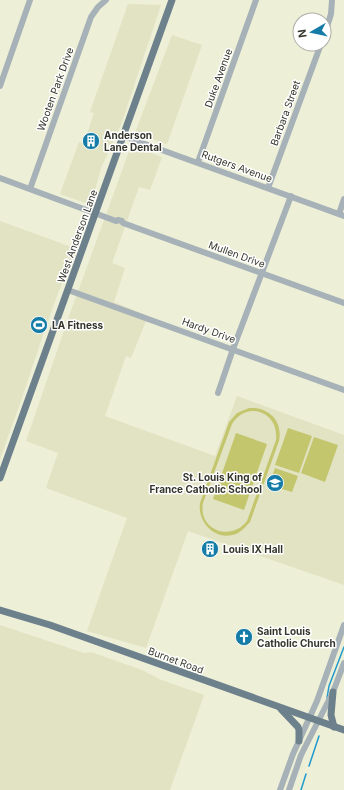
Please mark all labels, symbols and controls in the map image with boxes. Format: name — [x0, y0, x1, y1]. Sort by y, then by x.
north arrow — [292, 12, 332, 52]
text: N — [295, 28, 310, 39]
street label: Wooten Park Drive — [34, 45, 76, 132]
street label: Duke Avenue — [202, 47, 234, 109]
street label: Barbara Street — [268, 78, 303, 147]
place label: Anderson Lane Dental — [104, 129, 162, 153]
building icon: Anderson Lane Dental — [81, 131, 101, 151]
street label: Rutgers Avenue — [200, 148, 274, 184]
street label: West Anderson Lane — [55, 188, 99, 284]
street label: Mullen Drive — [207, 238, 267, 270]
sports icon: LA Fitness — [29, 315, 49, 335]
street label: Hardy Drive — [181, 315, 238, 345]
place label: LA Fitness — [52, 319, 104, 331]
place label: St. Louis King of France Catholic School — [150, 471, 262, 495]
school or university icon: St. Louis King of France Catholic School — [265, 473, 285, 493]
building icon: Louis IX Hall — [200, 539, 220, 559]
place label: Louis IX Hall — [223, 543, 283, 555]
place label: Saint Louis Catholic Church — [257, 625, 336, 649]
church icon: Saint Louis Catholic Church — [234, 627, 254, 647]
street label: Burnet Road — [147, 644, 205, 676]

